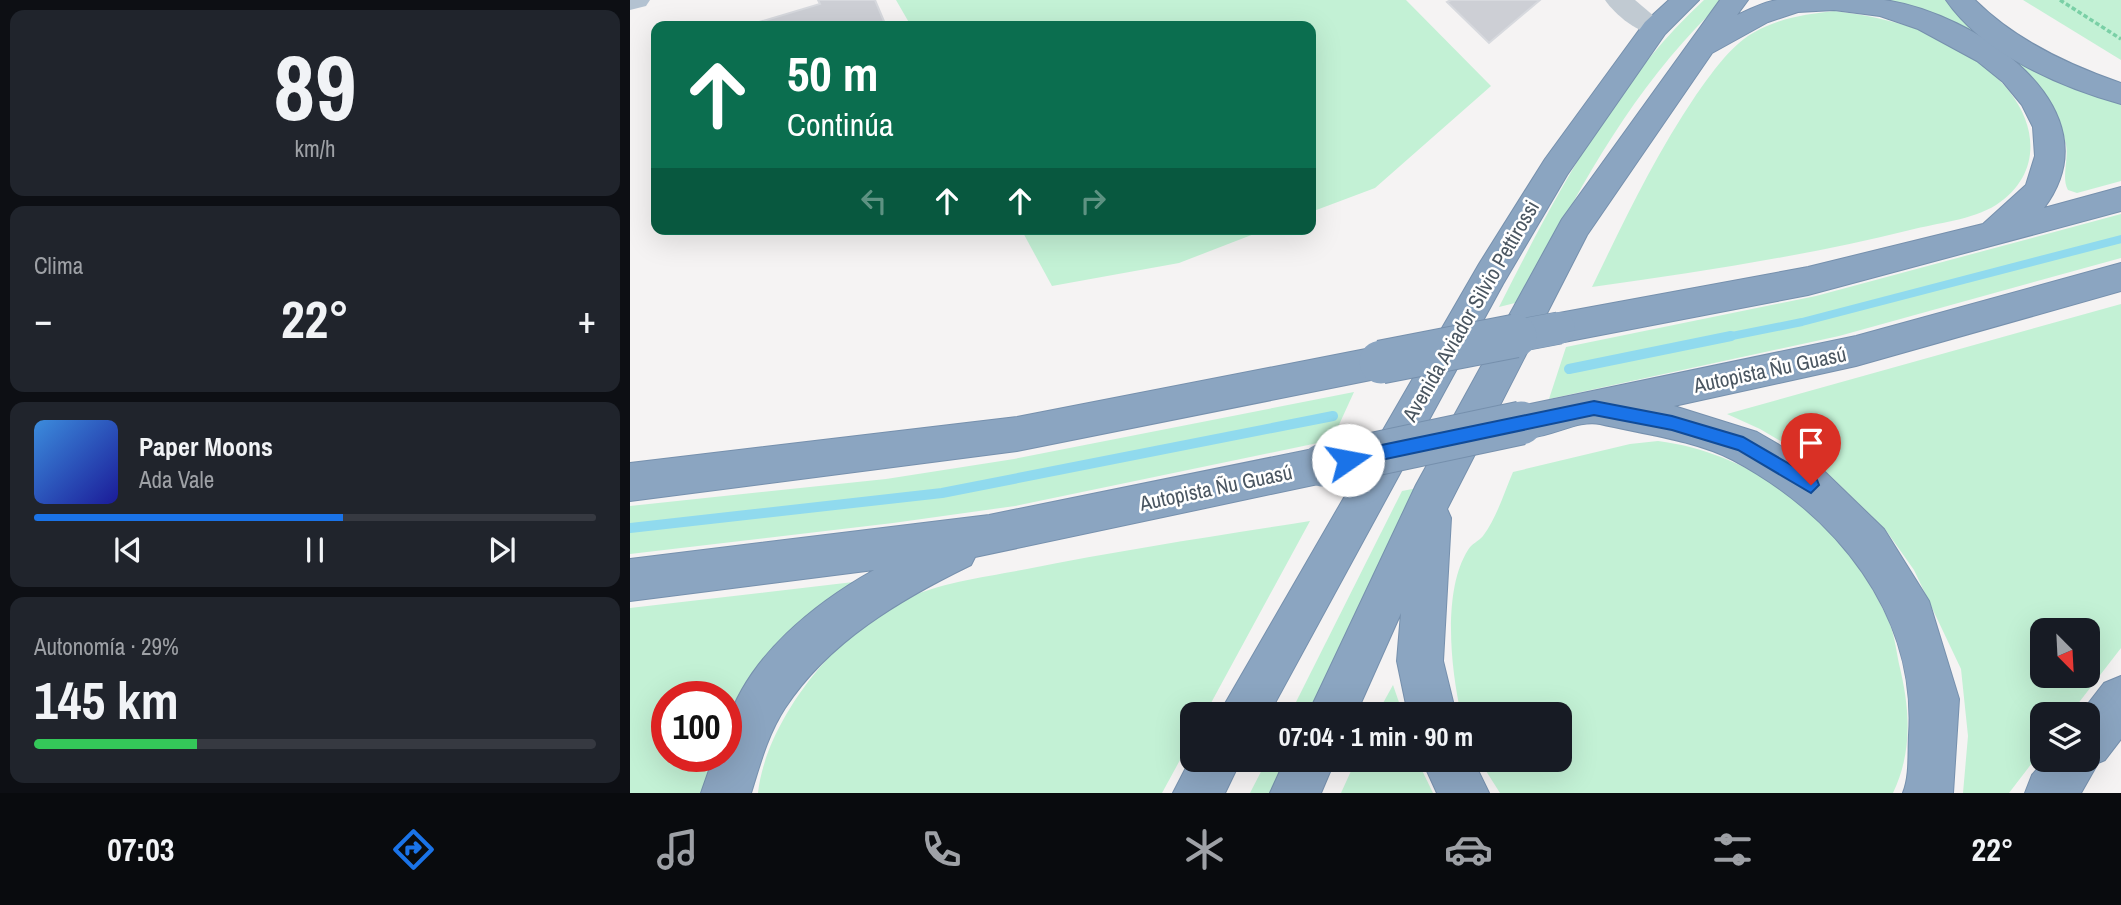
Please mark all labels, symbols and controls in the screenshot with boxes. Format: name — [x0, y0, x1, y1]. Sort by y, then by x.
text: 89 — [274, 26, 357, 148]
text: 50 m — [787, 40, 879, 106]
icon: ahead — [672, 49, 763, 140]
text: Continúa — [787, 103, 894, 146]
text: km/h — [295, 133, 335, 164]
icon: left — [855, 182, 893, 220]
icon: ahead — [928, 182, 966, 220]
icon: ahead — [1001, 182, 1039, 220]
icon: right — [1074, 182, 1112, 220]
street label: Avenida Aviador Silvio Pettirossi — [1395, 195, 1546, 428]
text: Clima — [34, 250, 83, 281]
text: 22° — [281, 284, 349, 354]
text: − — [34, 294, 52, 345]
text: + — [578, 294, 596, 345]
street label: Autopista Ñu Guasú — [1690, 339, 1849, 400]
pin — [1781, 413, 1841, 485]
position arrow — [1311, 423, 1385, 497]
icon: arrive — [1792, 424, 1830, 462]
text: Paper Moons — [139, 429, 273, 464]
street label: Autopista Ñu Guasú — [1136, 457, 1295, 518]
text: Ada Vale — [139, 464, 214, 495]
icon: previous — [109, 531, 147, 569]
icon: pause — [296, 531, 334, 569]
icon: next — [483, 531, 521, 569]
north arrow — [2030, 618, 2100, 688]
map controls — [2030, 618, 2100, 772]
text: Autonomía · 29% — [34, 631, 179, 662]
text: 145 km — [34, 665, 179, 735]
speed limit sign: 100 — [651, 681, 742, 772]
button: layers — [2030, 702, 2100, 772]
text: 07:04 · 1 min · 90 m — [1279, 719, 1473, 754]
icon: directions — [389, 825, 438, 874]
icon: music — [653, 825, 702, 874]
icon: phone — [917, 825, 966, 874]
icon: climate — [1180, 825, 1229, 874]
icon: car — [1444, 825, 1493, 874]
icon: filters — [1708, 825, 1757, 874]
text: 07:03 — [107, 828, 174, 871]
text: 22° — [1972, 828, 2014, 871]

